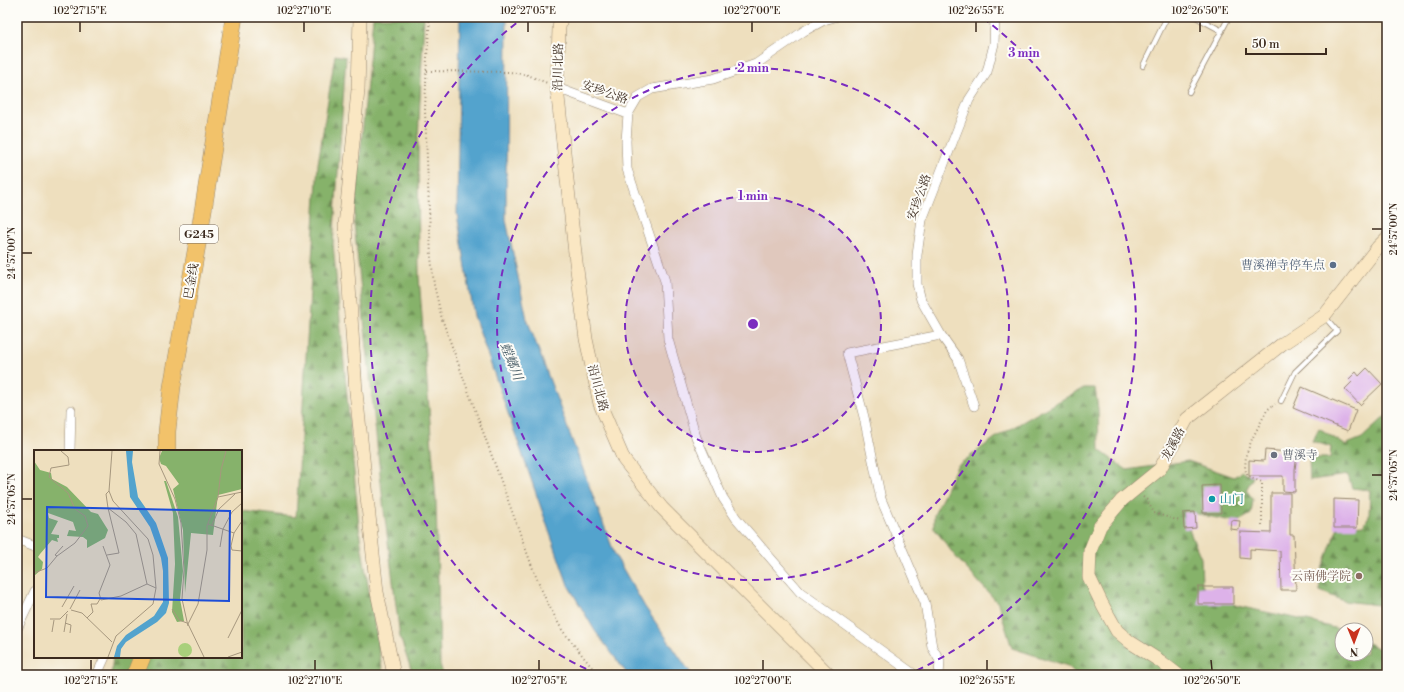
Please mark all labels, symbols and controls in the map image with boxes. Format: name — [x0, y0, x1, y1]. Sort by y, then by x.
text: 102°27'15"E — [53, 5, 107, 17]
text: 102°27'10"E — [277, 5, 331, 17]
text: 102°27'05"E — [500, 5, 556, 17]
text: 102°27'00"E — [724, 5, 781, 17]
text: 102°26'55"E — [948, 5, 1004, 17]
text: 102°26'50"E — [1172, 5, 1228, 17]
scale bar — [1246, 30, 1326, 56]
text: 50 m — [1252, 37, 1280, 52]
street label: 沿川北路 — [551, 43, 566, 91]
text: 3 min — [1008, 46, 1040, 61]
text: 2 min — [737, 61, 769, 76]
street label: 安珍公路 — [580, 78, 630, 107]
street label: 安珍公路 — [904, 172, 935, 222]
text: 1 min — [738, 189, 769, 204]
text: 24°57'00"N — [1388, 202, 1400, 255]
road number: G245 — [180, 225, 218, 243]
text: 24°57'00"N — [6, 226, 18, 279]
place label: 曹溪禅寺停车点 — [1241, 258, 1325, 273]
marker: 曹溪禅寺停车点 — [1328, 260, 1338, 270]
street label: 巴金线 — [181, 262, 202, 300]
centre of rings — [746, 317, 760, 331]
water label: 螳螂川 — [496, 340, 527, 384]
street label: 沿川北路 — [584, 363, 611, 413]
street label: 龙溪路 — [1158, 425, 1189, 464]
place label: 曹溪寺 — [1282, 448, 1318, 463]
text: 24°57'05"N — [1388, 449, 1400, 501]
inset map — [34, 450, 242, 658]
marker: 曹溪寺 — [1269, 450, 1279, 460]
text: 24°57'05"N — [6, 473, 18, 525]
place label: 山门 — [1220, 492, 1244, 507]
marker: 山门 — [1207, 494, 1217, 504]
place label: 云南佛学院 — [1291, 569, 1351, 584]
marker: 云南佛学院 — [1354, 571, 1364, 581]
north arrow — [1334, 622, 1374, 662]
text: N — [1349, 644, 1359, 658]
text: 102°27'15"E — [64, 675, 118, 687]
text: 102°27'10"E — [288, 675, 342, 687]
text: 102°27'05"E — [511, 675, 567, 687]
text: 102°27'00"E — [735, 675, 792, 687]
text: 102°26'55"E — [959, 675, 1015, 687]
text: 102°26'50"E — [1184, 675, 1240, 687]

